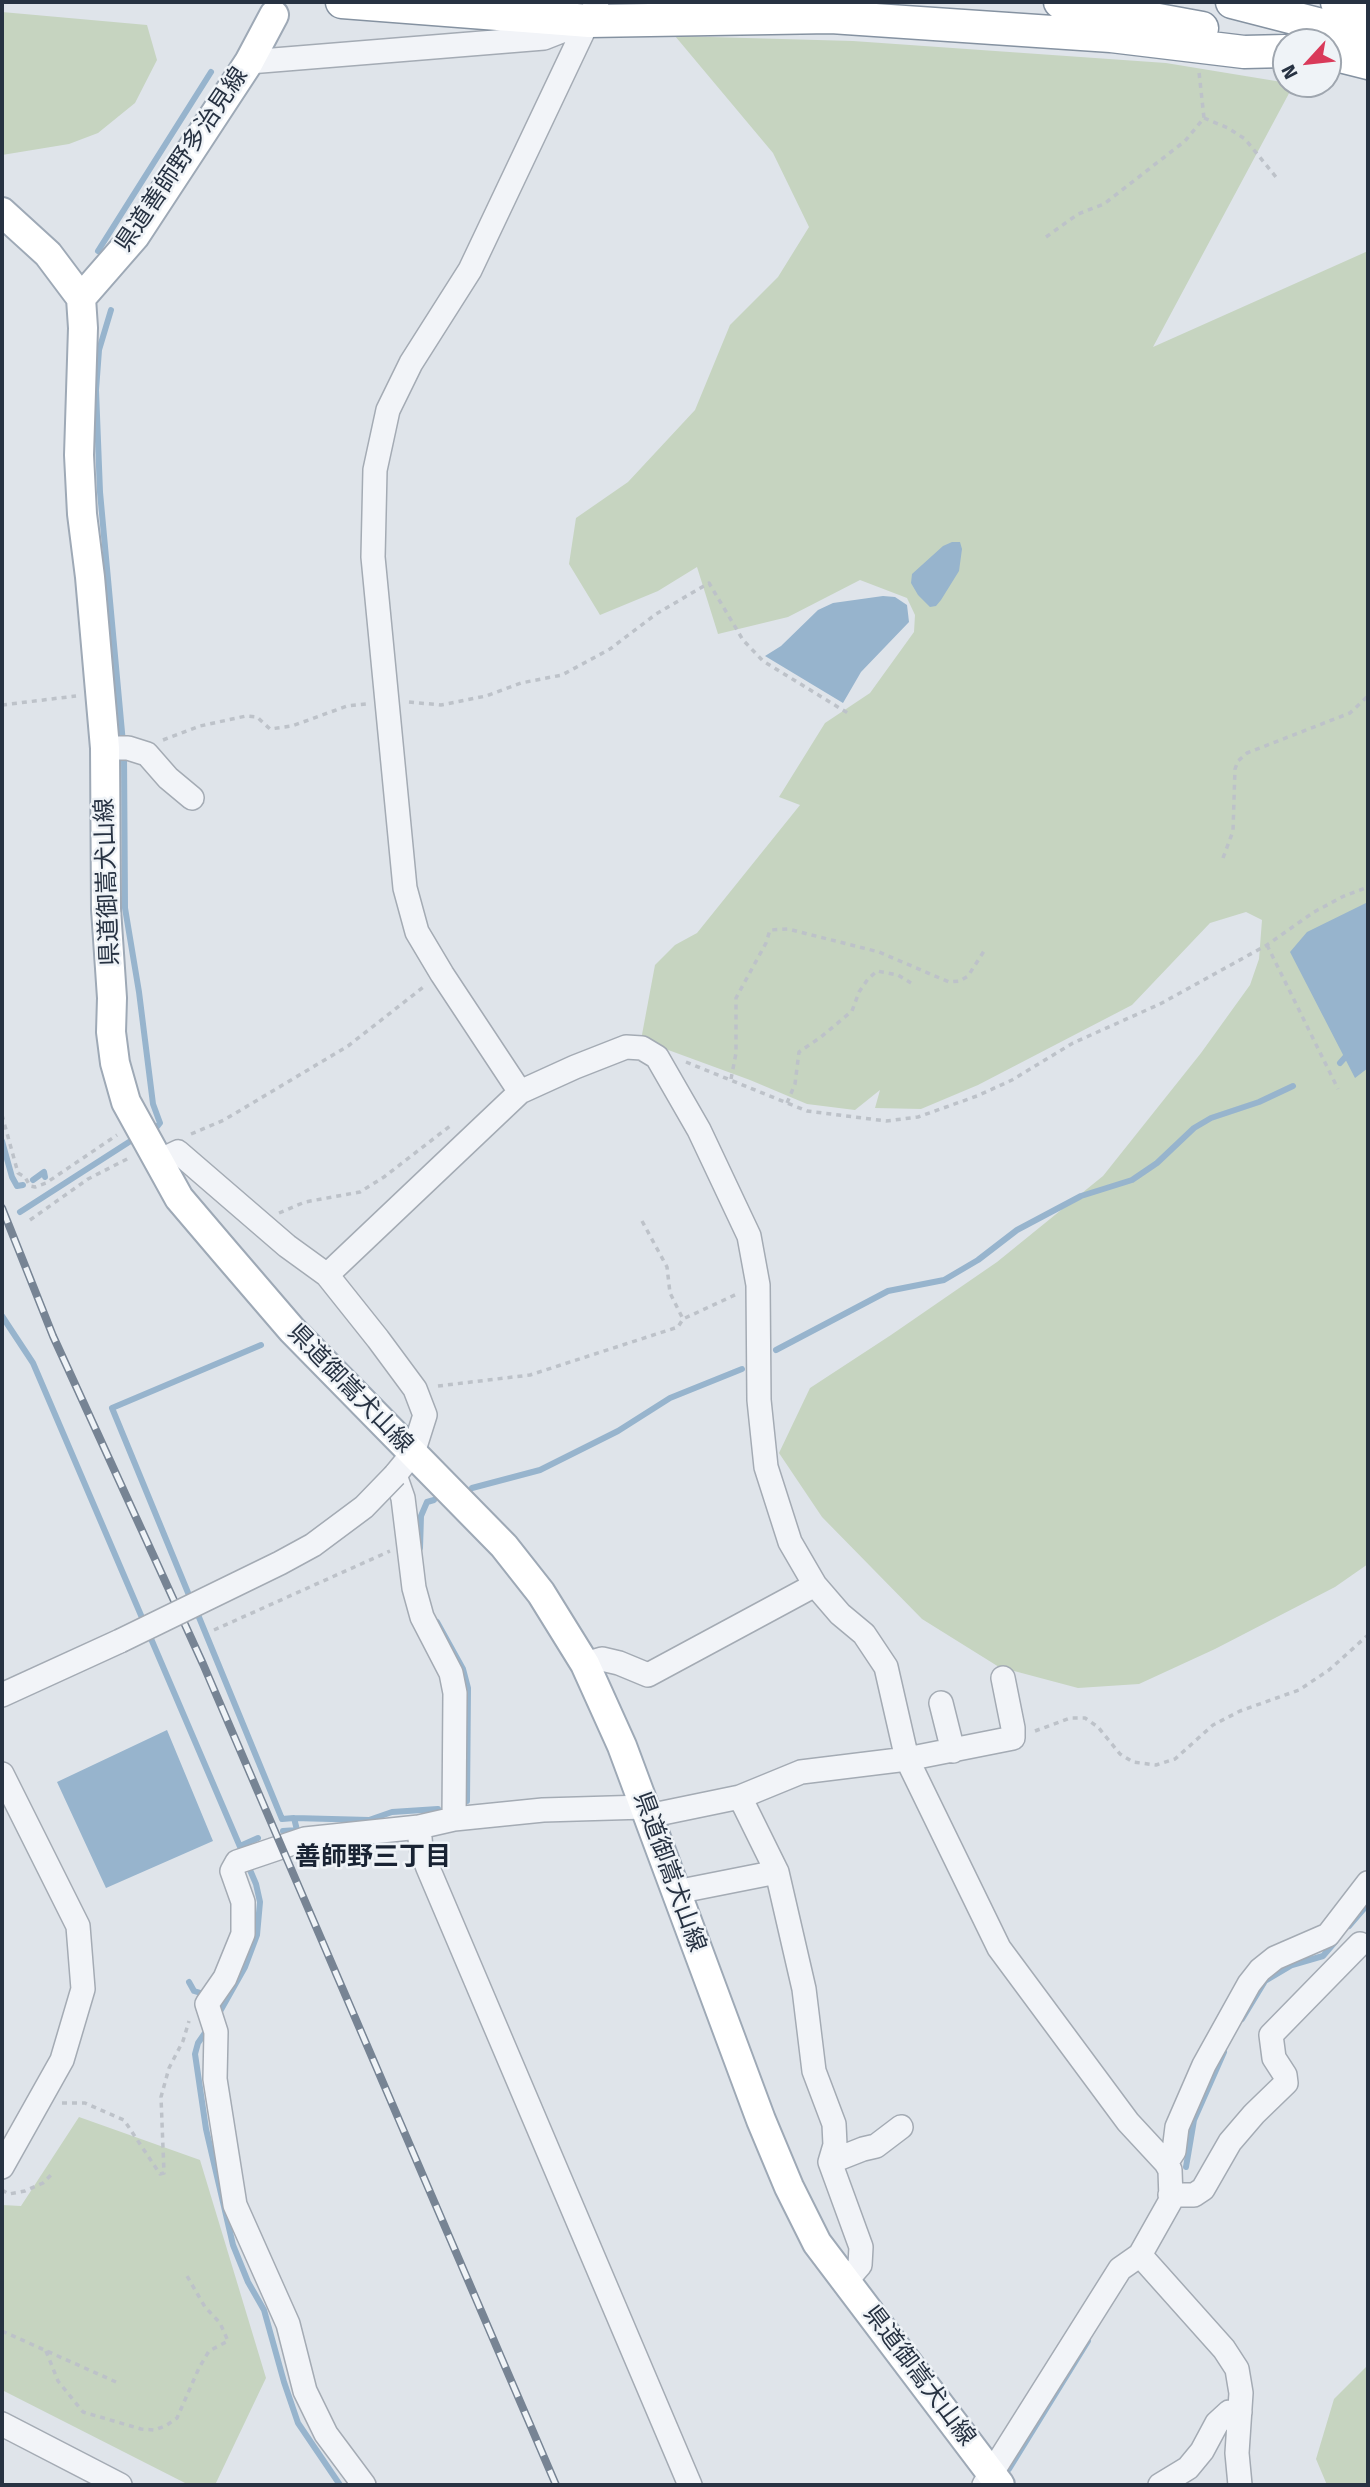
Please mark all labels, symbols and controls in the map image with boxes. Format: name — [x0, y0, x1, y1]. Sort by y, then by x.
north arrow — [1272, 28, 1342, 98]
text: N — [1277, 61, 1303, 83]
street label: 県道善師野多治見線 — [110, 62, 254, 258]
street label: 県道御嵩犬山線 — [91, 798, 125, 966]
street label: 県道御嵩犬山線 — [281, 1319, 419, 1459]
street label: 県道御嵩犬山線 — [627, 1788, 711, 1956]
district label: 善師野三丁目 — [295, 1842, 451, 1874]
street label: 県道御嵩犬山線 — [857, 2300, 981, 2452]

